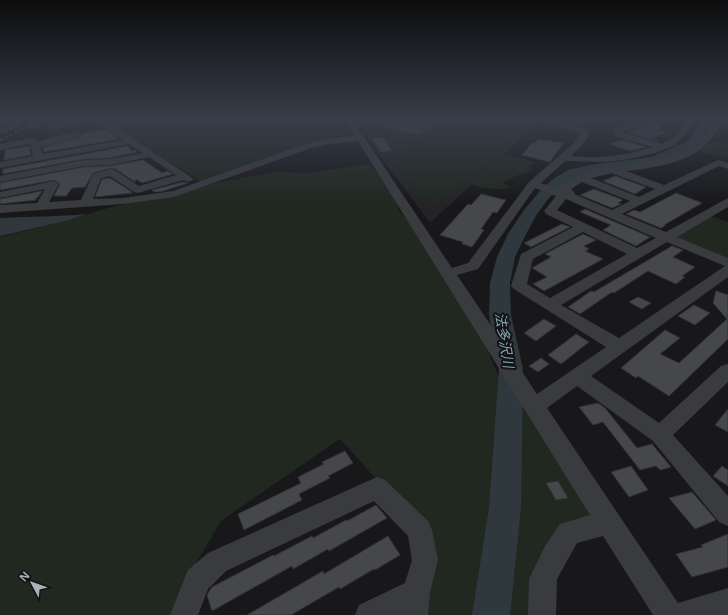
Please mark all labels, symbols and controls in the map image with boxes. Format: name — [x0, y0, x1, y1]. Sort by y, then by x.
water label: 法多沢川 — [491, 311, 519, 371]
north arrow — [12, 563, 52, 603]
text: N — [15, 568, 33, 584]

